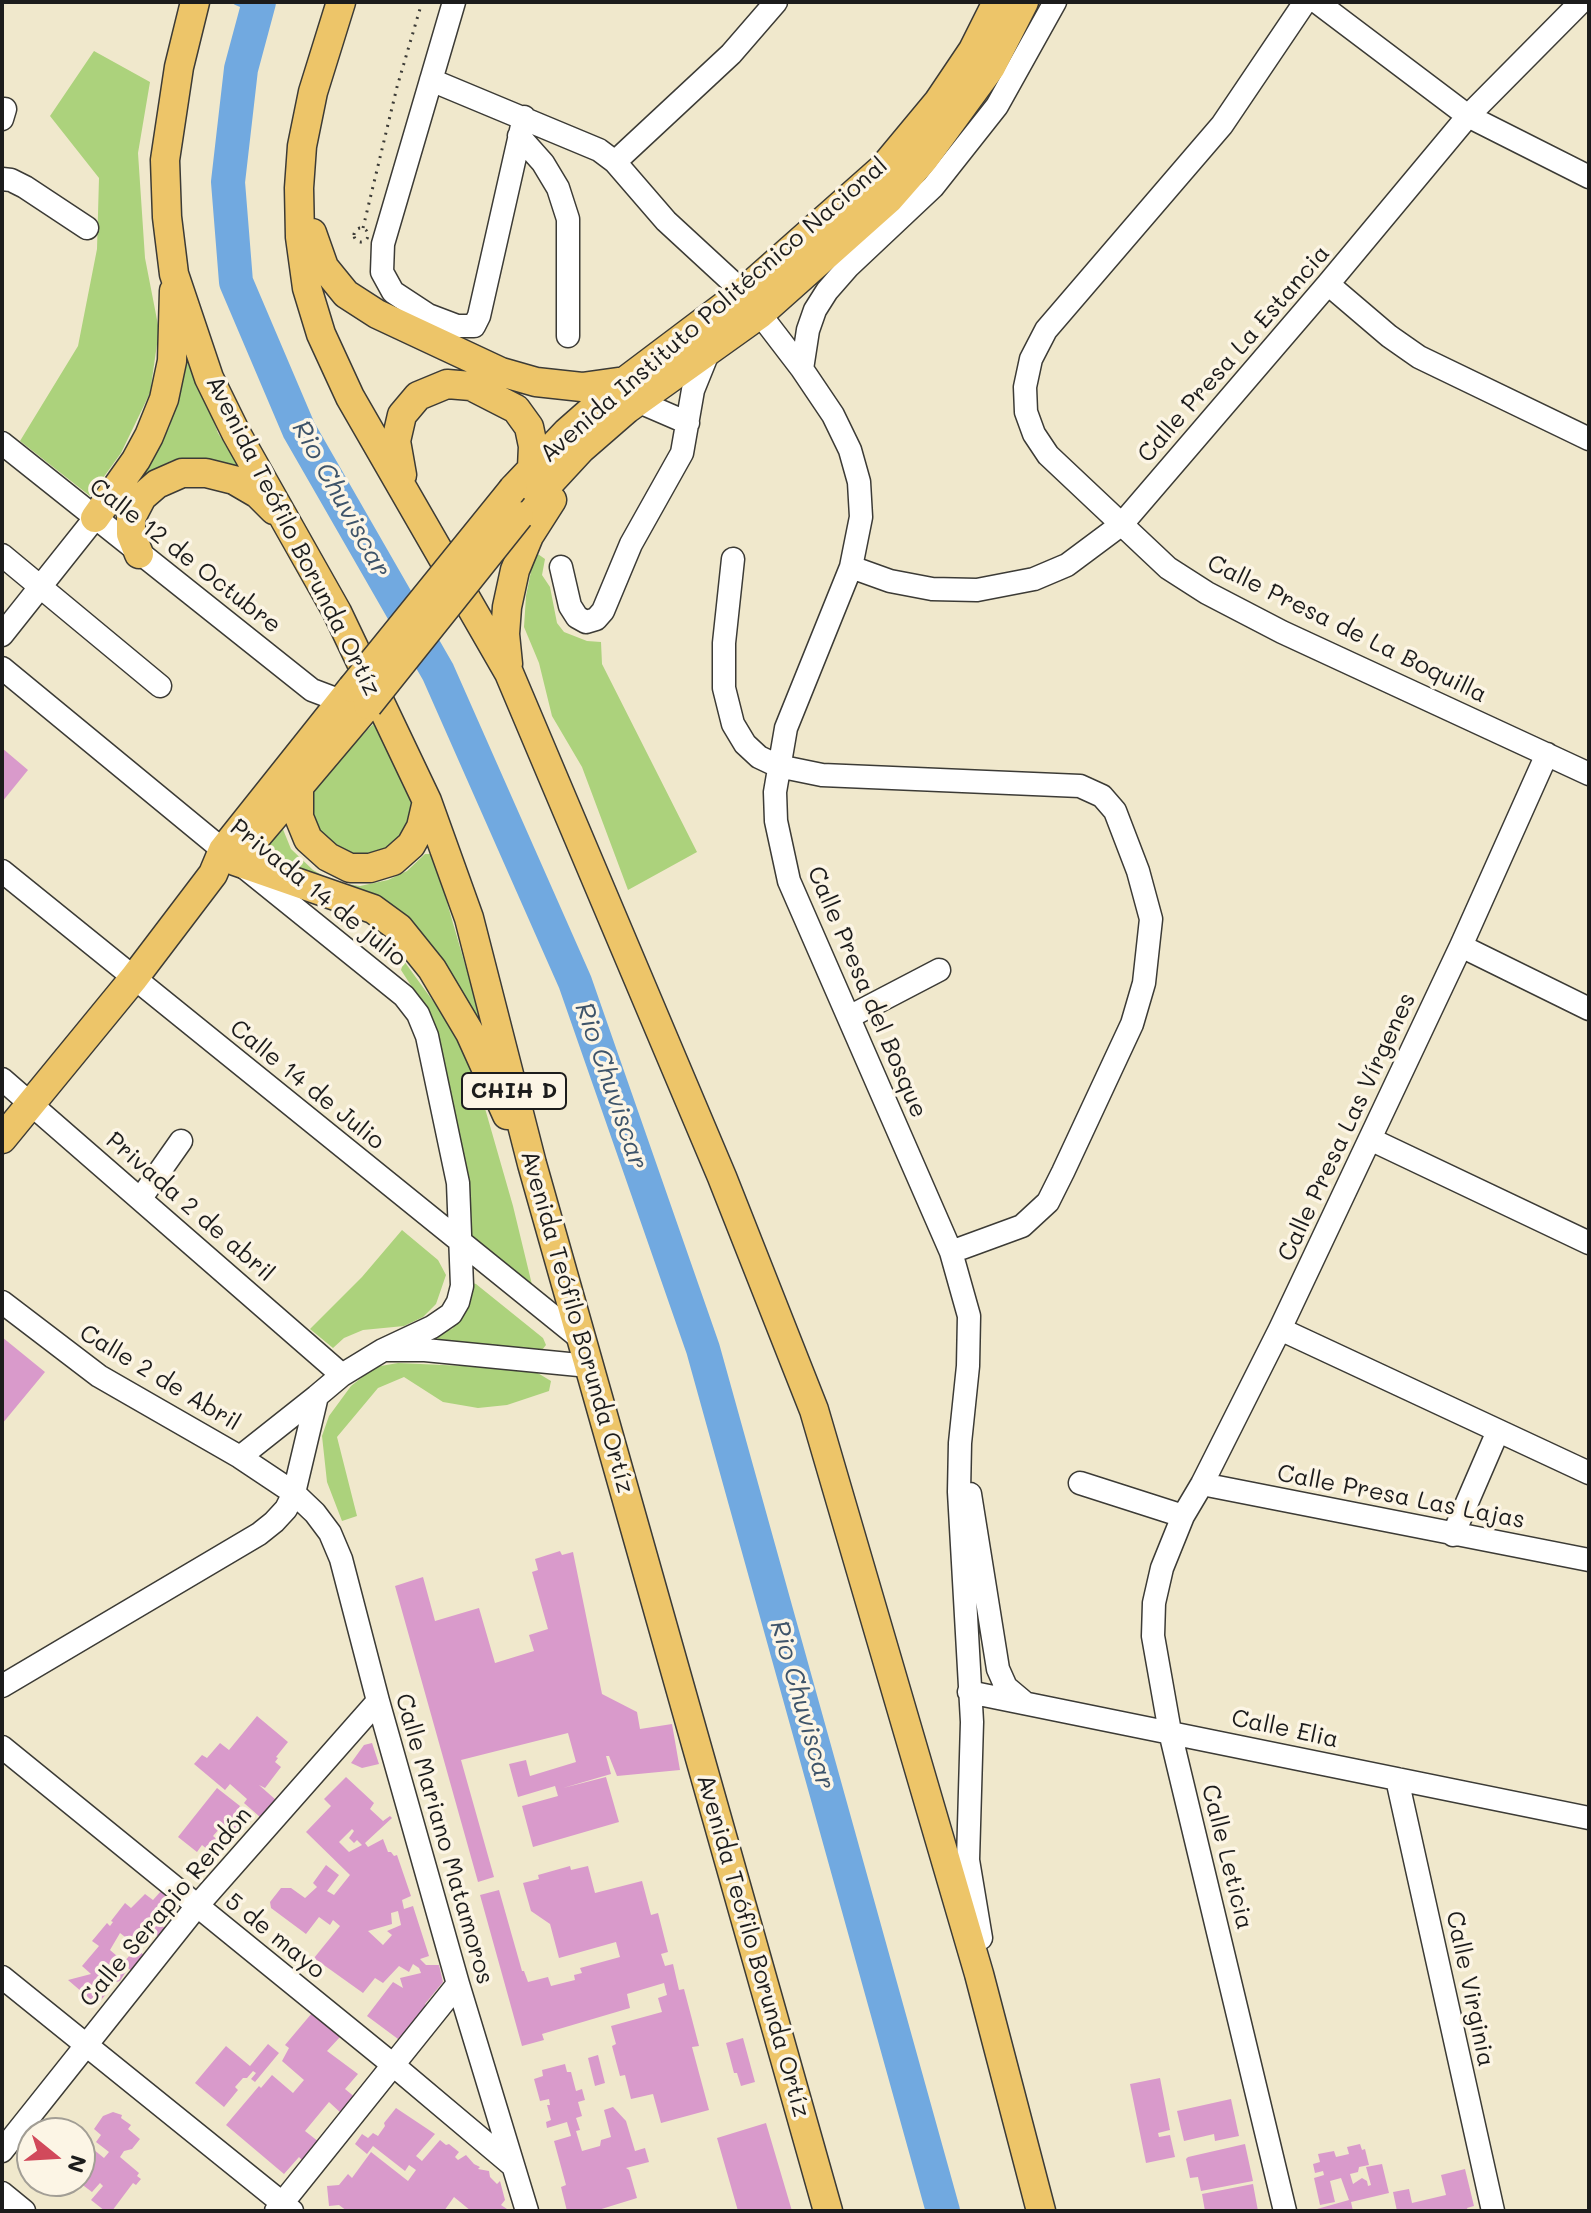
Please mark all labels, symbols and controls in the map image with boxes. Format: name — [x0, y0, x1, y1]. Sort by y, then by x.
street label: Avenida Instituto Politécnico Nacional — [534, 151, 894, 469]
street label: Calle Presa La Estancia — [1132, 239, 1336, 469]
street label: Avenida Teófilo Borunda Ortíz — [200, 371, 386, 701]
water label: Rio Chuviscar — [285, 415, 397, 583]
street label: Calle 12 de Octubre — [83, 472, 287, 640]
street label: Calle Presa de La Boquilla — [1202, 549, 1492, 709]
street label: Privada 14 de julio — [224, 813, 412, 973]
street label: Calle Presa del Bosque — [801, 862, 933, 1122]
street label: Calle Presa Las Vírgenes — [1272, 988, 1422, 1266]
water label: Rio Chuviscar — [568, 998, 654, 1174]
street label: Calle 14 de Julio — [224, 1014, 390, 1156]
road number: CHIH D — [462, 1073, 566, 1109]
street label: Privada 2 de abril — [100, 1126, 280, 1288]
street label: Avenida Teófilo Borunda Ortíz — [514, 1147, 640, 1497]
street label: Calle 2 de Abril — [74, 1319, 246, 1437]
street label: Calle Presa Las Lajas — [1275, 1459, 1527, 1535]
water label: Rio Chuviscar — [763, 1617, 841, 1793]
street label: Calle Mariano Matamoros — [389, 1690, 499, 1988]
street label: Calle Elia — [1229, 1704, 1341, 1754]
street label: Avenida Teófilo Borunda Ortíz — [690, 1771, 816, 2121]
street label: Calle Leticia — [1195, 1781, 1259, 1933]
street label: Calle Serapio Rendón — [74, 1801, 258, 2013]
street label: 5 de mayo — [219, 1887, 331, 1985]
street label: Calle Virginia — [1439, 1909, 1501, 2069]
north arrow — [16, 2117, 96, 2197]
text: N — [61, 2152, 94, 2176]

